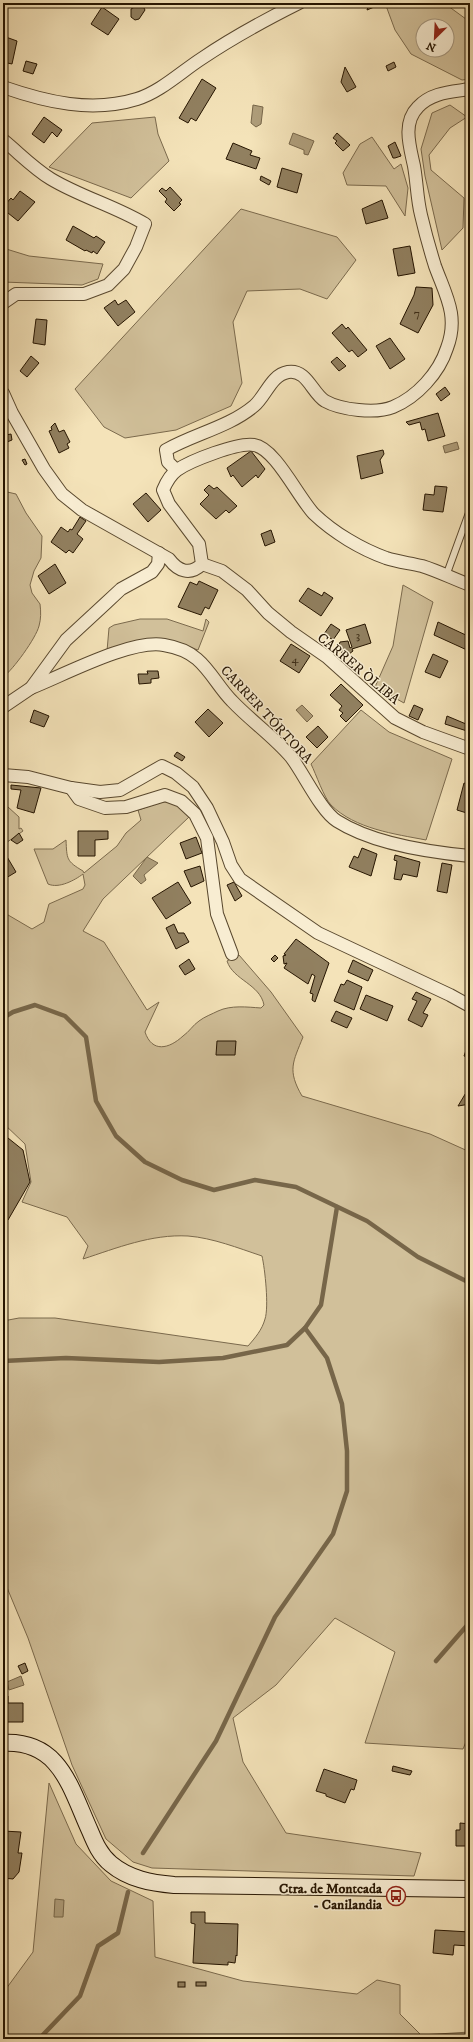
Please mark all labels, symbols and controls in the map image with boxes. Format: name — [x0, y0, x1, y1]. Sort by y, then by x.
north arrow — [415, 18, 455, 58]
text: N — [424, 38, 438, 54]
house number: 7 — [414, 306, 420, 321]
house number: 3 — [356, 628, 360, 643]
street label: CARRER ÒLIBA — [313, 629, 404, 709]
house number: 4 — [292, 652, 300, 667]
street label: CARRER TÓRTORA — [216, 662, 317, 768]
place label: Ctra. de Montcada - Canilandia — [279, 1880, 383, 1914]
bus stop icon: Ctra. de Montcada - Canilandia — [385, 1885, 407, 1907]

